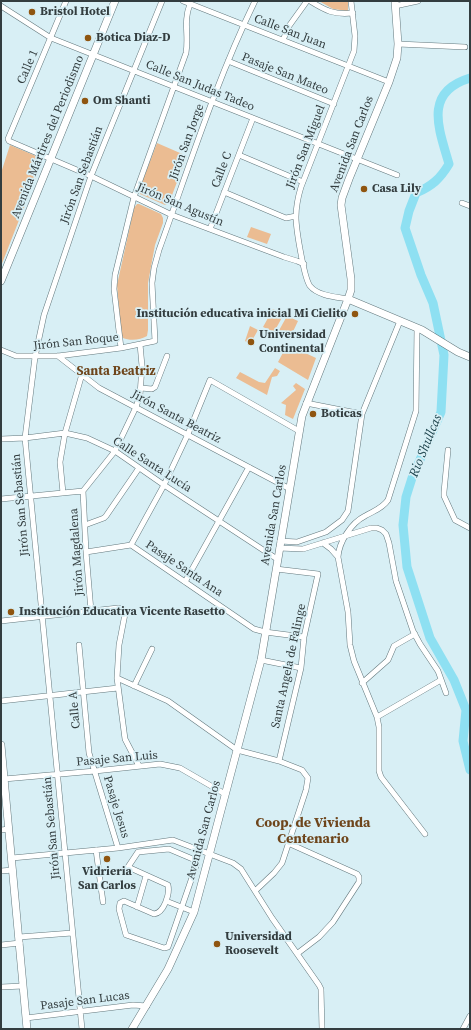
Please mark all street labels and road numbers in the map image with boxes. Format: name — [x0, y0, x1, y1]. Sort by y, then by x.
street label: Calle San Juan — [252, 12, 328, 52]
street label: Calle 1 — [14, 48, 42, 86]
street label: Pasaje San Mateo — [240, 50, 330, 98]
street label: Avenida Mártires del Periodismo — [9, 53, 87, 221]
street label: Calle San Judas Tadeo — [143, 58, 257, 114]
street label: Avenida San Carlos — [327, 94, 377, 194]
street label: Jirón San Jorge — [167, 102, 207, 182]
street label: Jirón San Miguel — [283, 103, 329, 191]
street label: Jirón San Sebastián — [58, 124, 106, 226]
street label: Calle C — [209, 150, 235, 190]
street label: Jirón San Agustín — [134, 180, 226, 230]
street label: Jirón San Roque — [33, 330, 119, 354]
street label: Jirón Santa Beatriz — [129, 387, 223, 447]
street label: Calle Santa Lucía — [110, 434, 194, 496]
street label: Jirón San Sebastián — [9, 453, 33, 557]
street label: Avenida San Carlos — [258, 464, 290, 566]
street label: Jirón Magdalena — [67, 508, 87, 596]
street label: Pasaje Santa Ana — [143, 538, 225, 600]
street label: Santa Angela de Falinge — [269, 602, 309, 730]
street label: Calle A — [66, 691, 84, 729]
street label: Pasaje San Luis — [76, 748, 158, 770]
street label: Pasaje Jesus — [100, 774, 132, 840]
street label: Jirón San Sebastián — [40, 776, 64, 880]
street label: Avenida San Carlos — [184, 779, 224, 881]
street label: Pasaje San Lucas — [40, 988, 130, 1014]

